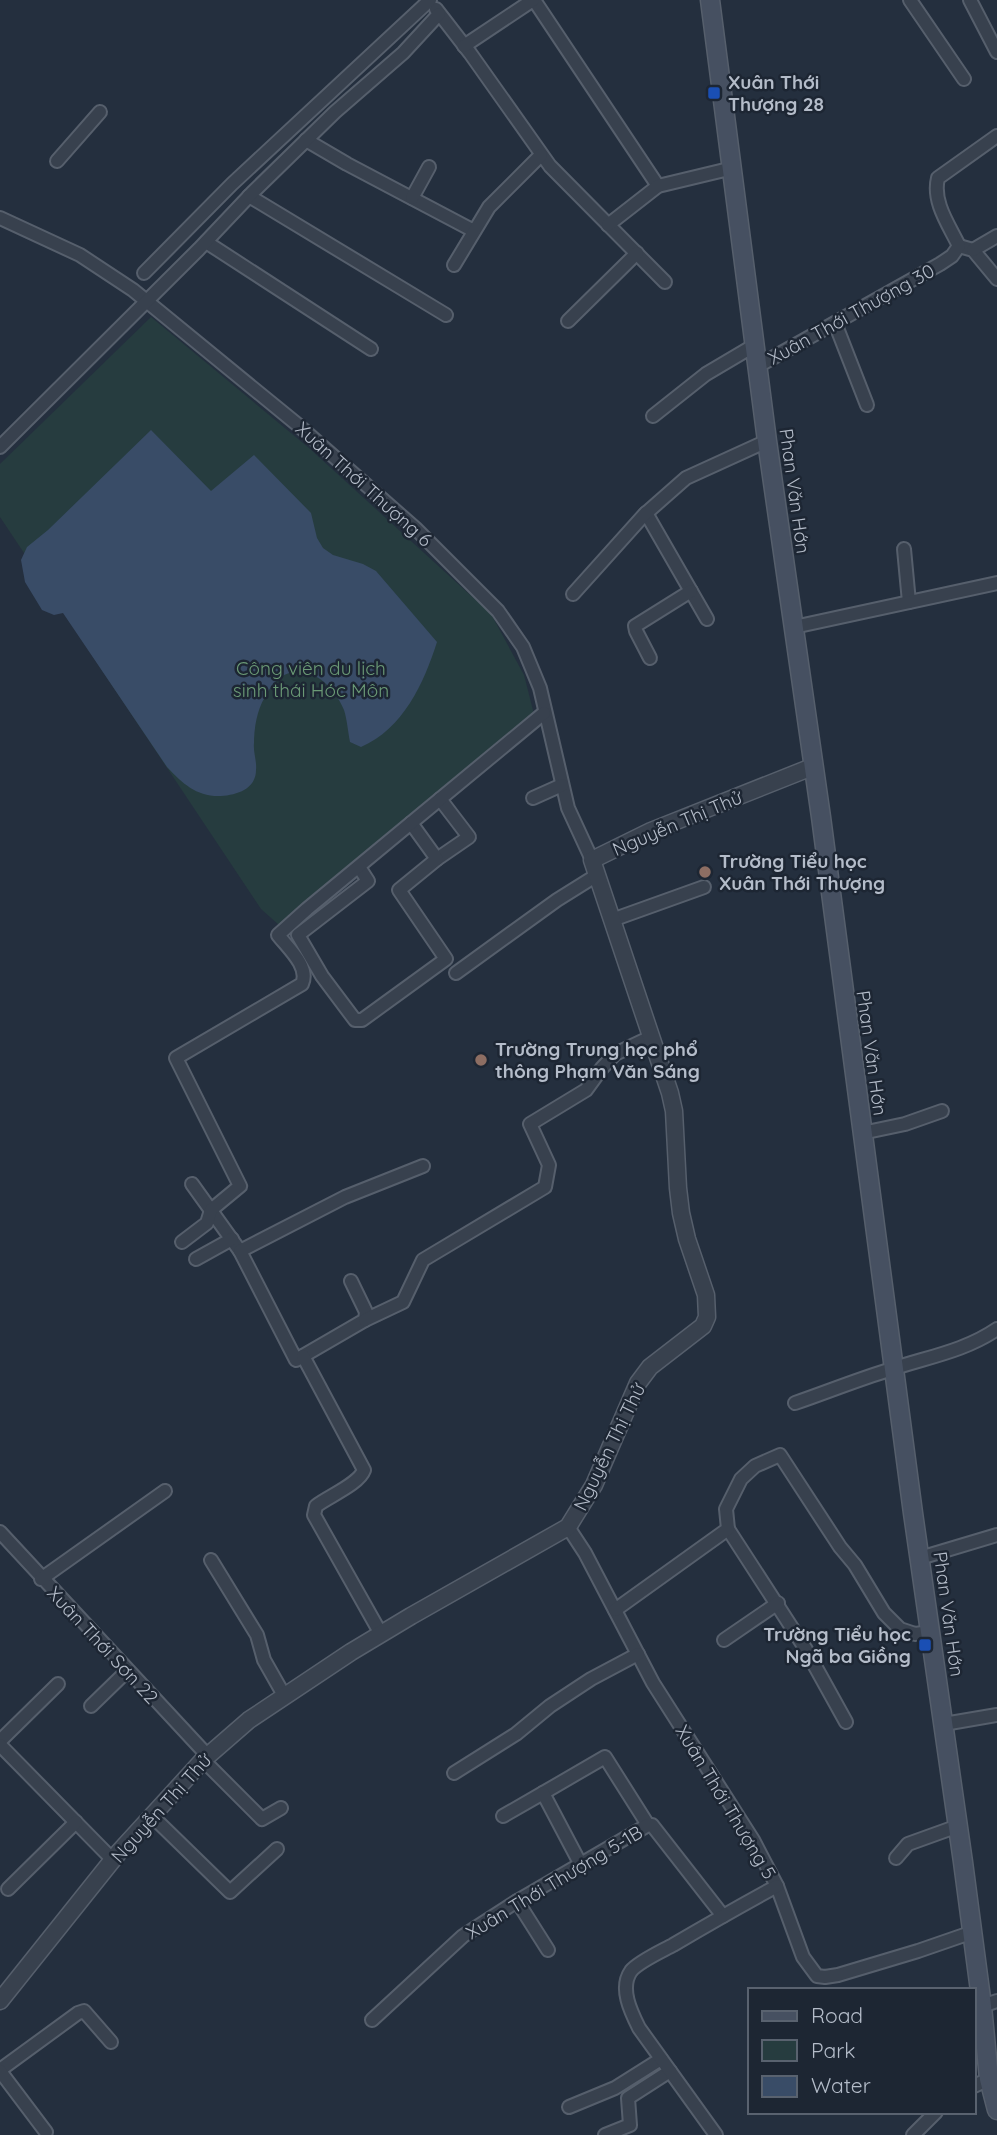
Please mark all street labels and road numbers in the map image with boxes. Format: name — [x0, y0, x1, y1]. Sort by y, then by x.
street label: Xuân Thới Thượng 30 — [764, 258, 938, 370]
street label: Xuân Thới Thượng 6 — [291, 416, 437, 552]
street label: Phan Văn Hớn — [774, 427, 816, 555]
street label: Nguyễn Thị Thử — [609, 784, 747, 861]
street label: Phan Văn Hớn — [851, 989, 893, 1117]
street label: Nguyễn Thị Thử — [568, 1378, 651, 1515]
street label: Phan Văn Hớn — [928, 1550, 970, 1678]
street label: Xuân Thới Sơn 22 — [42, 1581, 164, 1709]
street label: Xuân Thới Thượng 5 — [670, 1720, 782, 1884]
street label: Nguyễn Thị Thử — [106, 1748, 217, 1868]
street label: Xuân Thới Thượng 5-1B — [461, 1820, 647, 1944]

